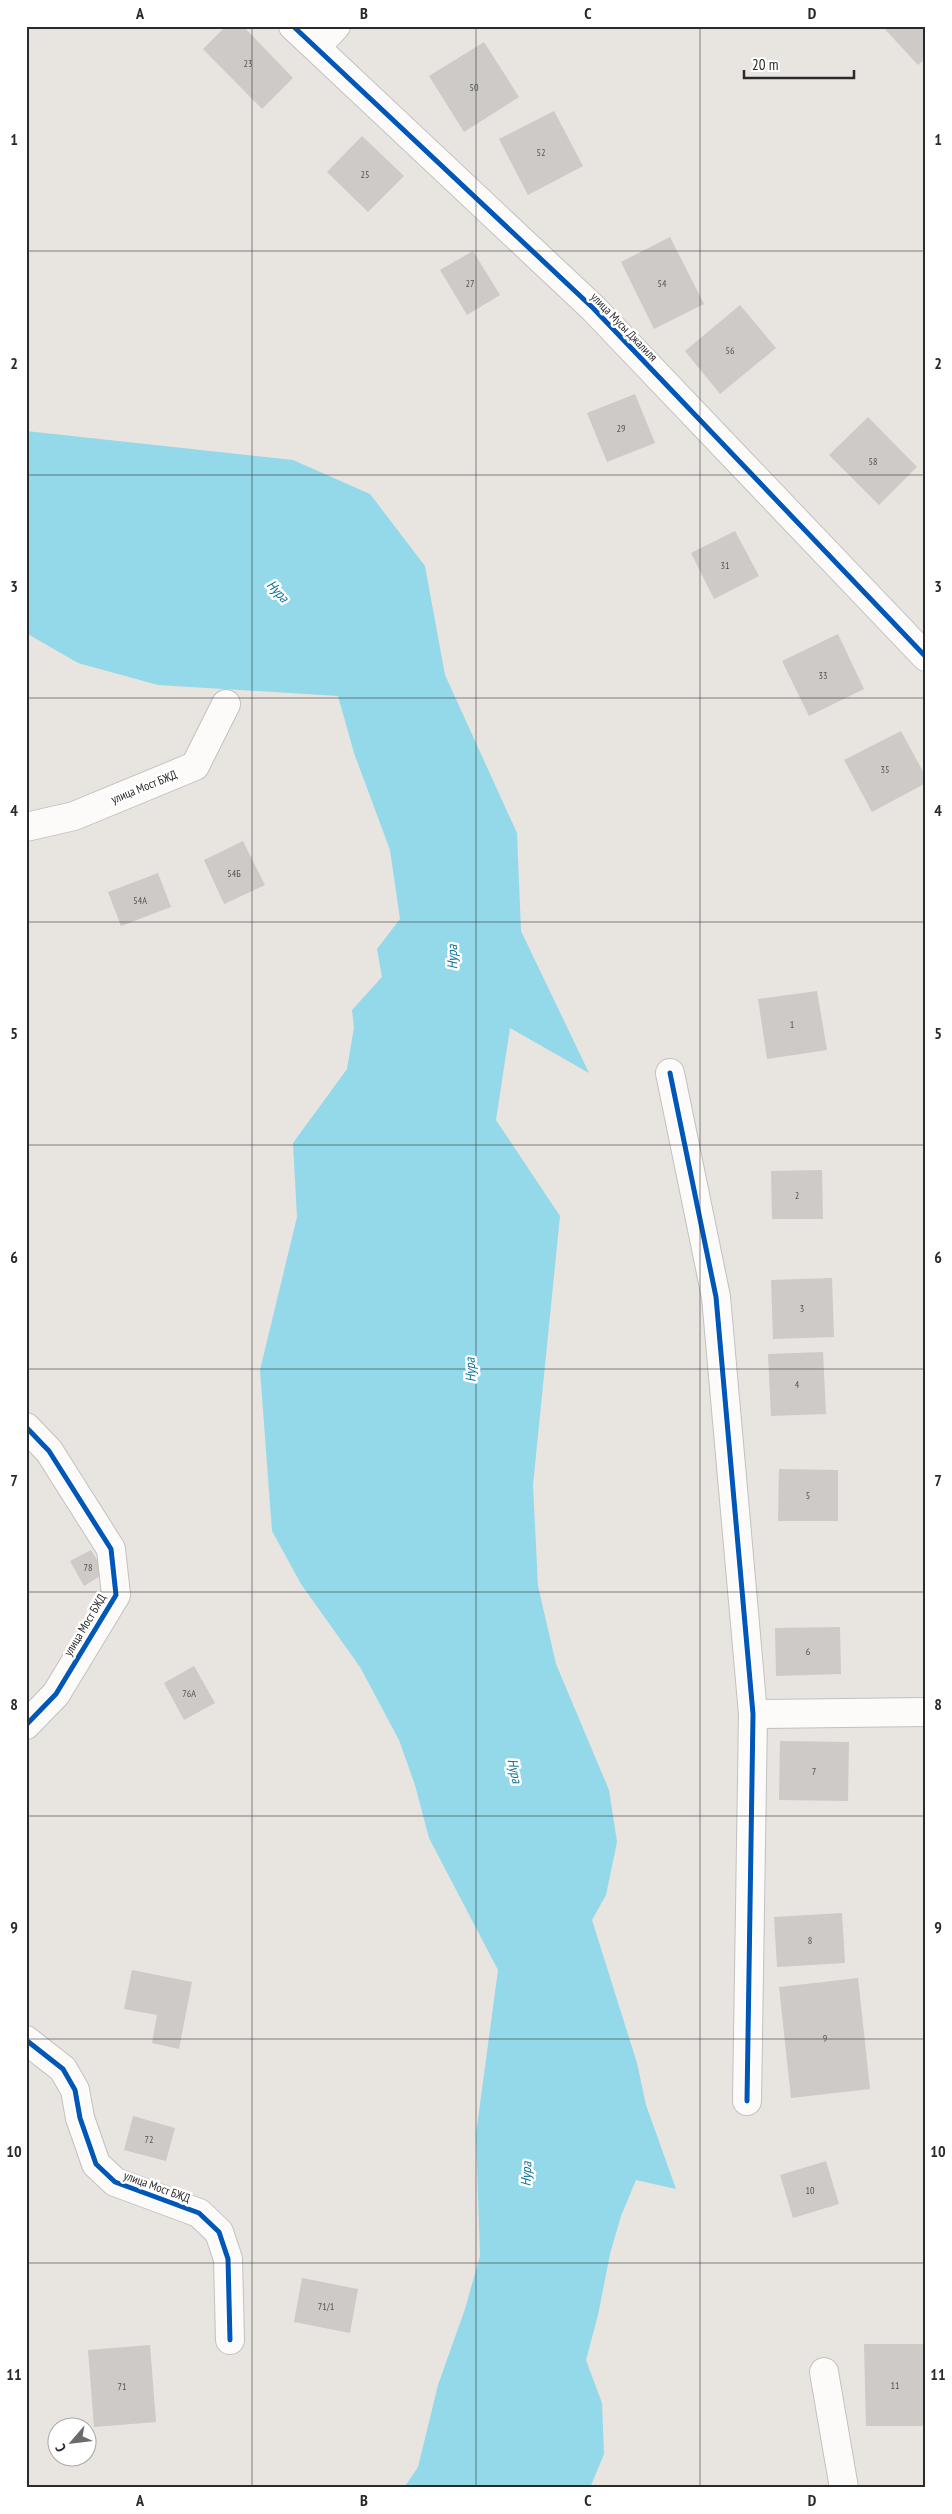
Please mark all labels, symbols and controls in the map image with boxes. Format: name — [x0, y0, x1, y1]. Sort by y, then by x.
text: A — [135, 3, 145, 23]
text: B — [360, 3, 368, 23]
text: C — [584, 3, 592, 23]
text: D — [808, 3, 817, 23]
scale bar — [744, 48, 854, 80]
text: 20 m — [752, 55, 778, 74]
house number: 23 — [244, 57, 253, 70]
house number: 50 — [470, 81, 479, 94]
text: 1 — [10, 129, 18, 149]
text: 1 — [934, 129, 942, 149]
house number: 52 — [537, 146, 546, 159]
house number: 25 — [361, 168, 370, 181]
house number: 27 — [466, 277, 475, 290]
house number: 54 — [658, 277, 667, 290]
street label: улица Мусы Джалиля — [588, 289, 661, 364]
house number: 56 — [726, 344, 735, 357]
text: 2 — [10, 353, 18, 373]
text: 2 — [934, 353, 942, 373]
house number: 29 — [617, 422, 626, 435]
house number: 58 — [869, 455, 878, 468]
house number: 31 — [721, 559, 730, 572]
text: 3 — [10, 576, 18, 596]
water label: Нура — [263, 576, 294, 607]
text: 3 — [934, 576, 942, 596]
house number: 33 — [819, 669, 828, 682]
house number: 35 — [881, 763, 890, 776]
street label: улица Мост БЖД — [109, 766, 179, 807]
text: 4 — [10, 800, 18, 820]
text: 4 — [934, 800, 942, 820]
house number: 54Б — [227, 867, 241, 880]
house number: 54А — [133, 894, 147, 907]
water label: Нура — [443, 943, 461, 969]
house number: 1 — [790, 1018, 794, 1031]
text: 5 — [10, 1023, 18, 1043]
text: 5 — [934, 1023, 942, 1043]
house number: 2 — [795, 1189, 799, 1202]
text: 6 — [10, 1247, 18, 1267]
text: 6 — [934, 1247, 942, 1267]
house number: 3 — [800, 1302, 804, 1315]
water label: Нура — [461, 1356, 479, 1383]
house number: 4 — [795, 1378, 800, 1391]
text: 7 — [10, 1470, 18, 1490]
text: 7 — [934, 1470, 942, 1490]
house number: 5 — [806, 1489, 810, 1502]
house number: 78 — [84, 1561, 93, 1574]
street label: улица Мост БЖД — [60, 1591, 109, 1659]
house number: 6 — [806, 1645, 811, 1658]
house number: 76А — [182, 1687, 196, 1700]
text: 8 — [10, 1694, 18, 1714]
text: 8 — [934, 1694, 942, 1714]
water label: Нура — [504, 1757, 527, 1786]
house number: 7 — [812, 1765, 816, 1778]
text: 9 — [10, 1917, 18, 1937]
text: 9 — [934, 1917, 942, 1937]
house number: 8 — [808, 1934, 812, 1947]
house number: 9 — [823, 2032, 827, 2045]
house number: 72 — [145, 2133, 154, 2146]
text: 10 — [6, 2141, 22, 2161]
text: 10 — [930, 2141, 946, 2161]
water label: Нура — [517, 2160, 535, 2187]
street label: улица Мост БЖД — [122, 2168, 193, 2206]
house number: 10 — [806, 2184, 815, 2197]
house number: 71/1 — [318, 2300, 334, 2313]
text: 11 — [6, 2364, 22, 2384]
text: 11 — [930, 2364, 946, 2384]
house number: 11 — [891, 2379, 900, 2392]
house number: 71 — [118, 2380, 127, 2393]
north arrow — [48, 2416, 98, 2466]
text: С — [51, 2441, 70, 2455]
text: A — [135, 2490, 145, 2510]
text: B — [360, 2490, 368, 2510]
text: C — [584, 2490, 592, 2510]
text: D — [808, 2490, 817, 2510]

